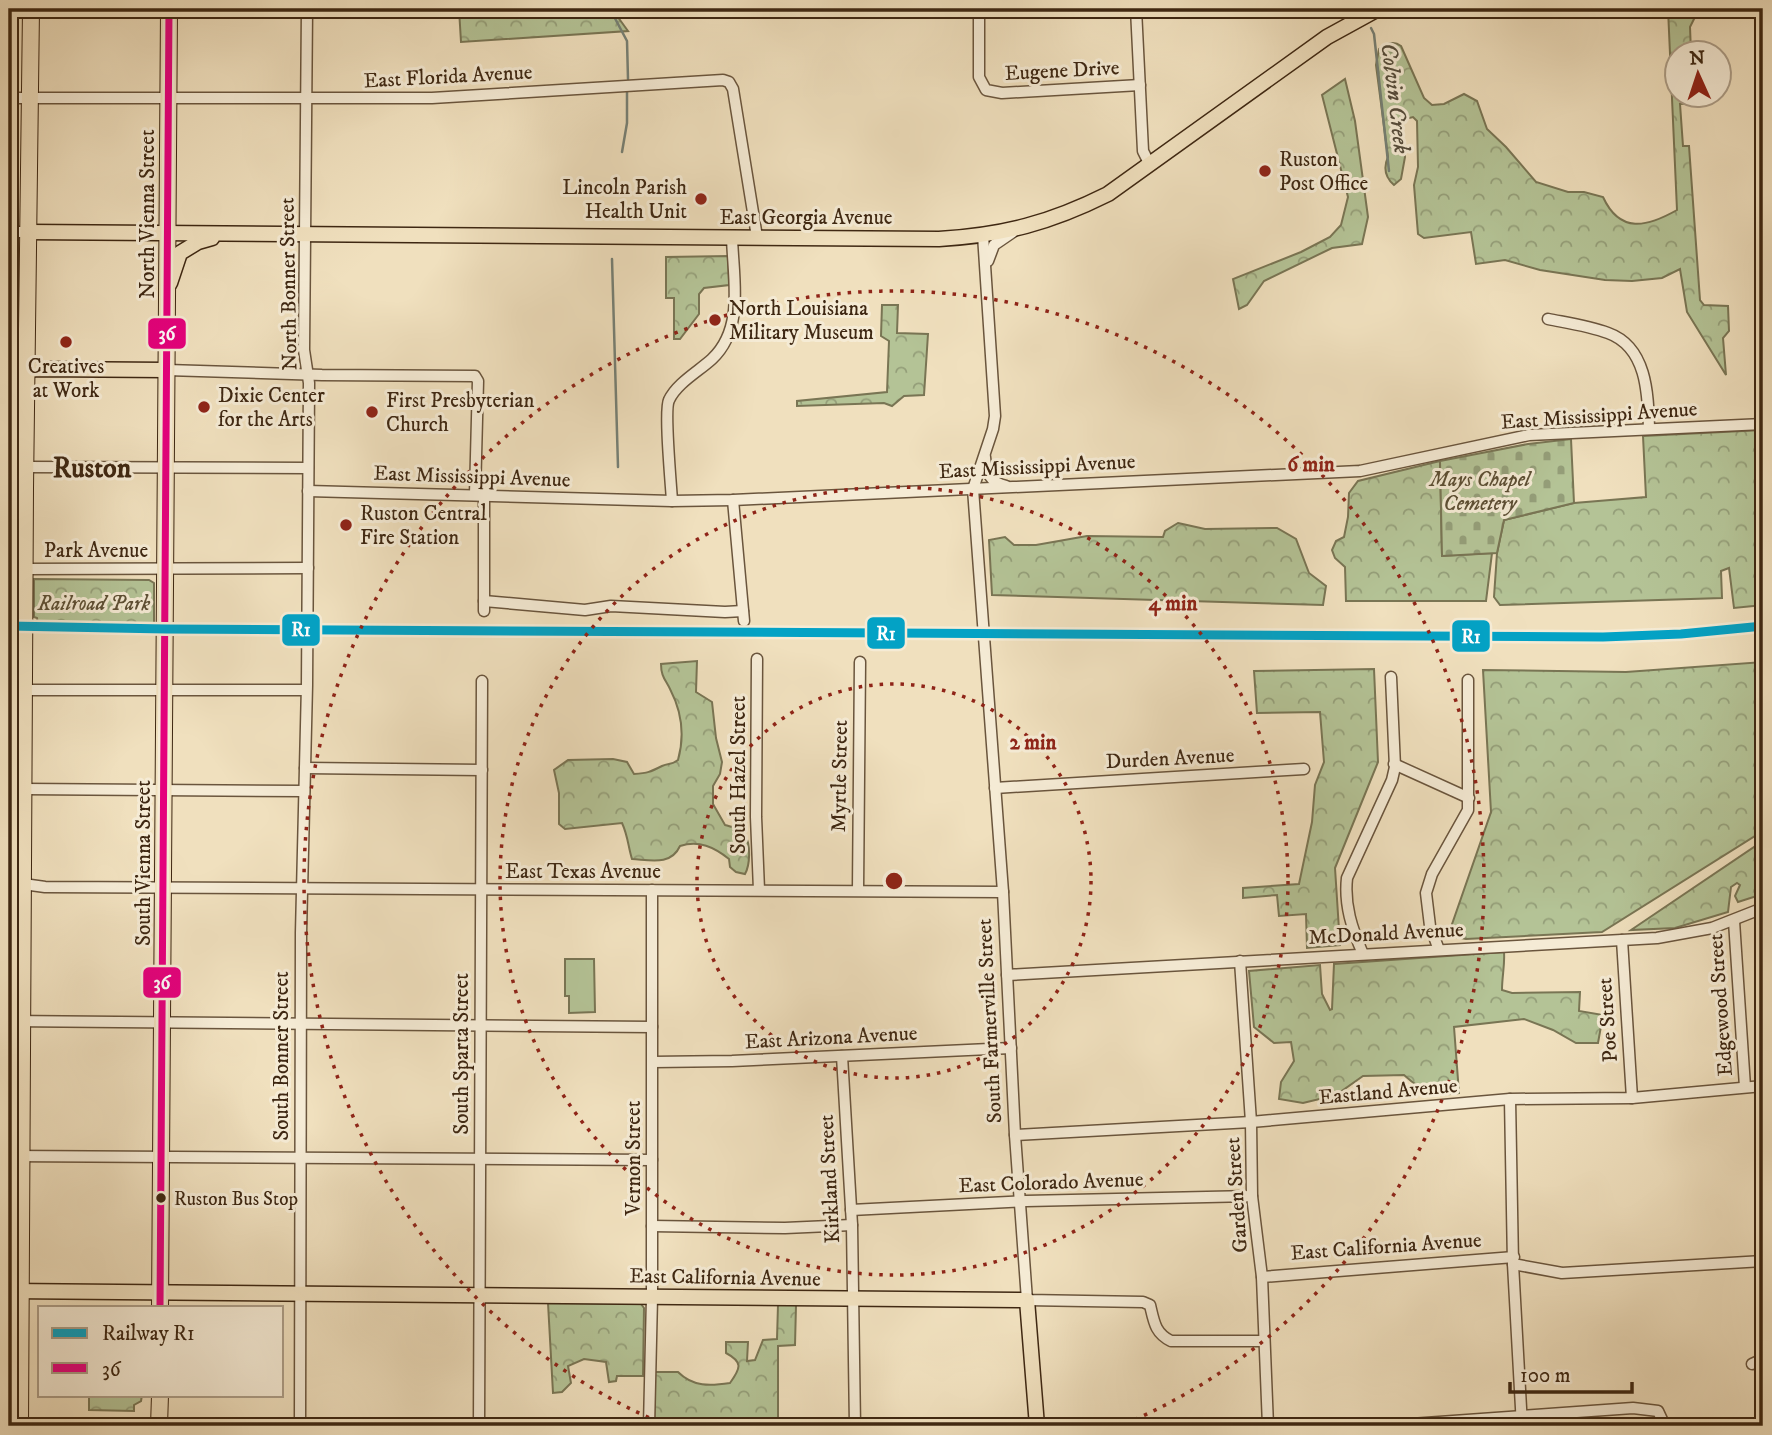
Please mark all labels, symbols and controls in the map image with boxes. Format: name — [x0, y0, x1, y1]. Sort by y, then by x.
north arrow — [1664, 38, 1734, 108]
water label: Colvin Creek — [1373, 41, 1416, 156]
text: N — [1689, 47, 1706, 70]
street label: Eugene Drive — [1004, 55, 1120, 87]
street label: East Florida Avenue — [363, 60, 533, 94]
street label: North Vienna Street — [135, 129, 161, 299]
place label: Ruston Post Office — [1279, 147, 1369, 197]
marker: Ruston Post Office — [1257, 163, 1273, 179]
place label: Lincoln Parish Health Unit — [562, 175, 687, 225]
marker: Lincoln Parish Health Unit — [693, 191, 709, 207]
street label: North Bonner Street — [274, 197, 304, 371]
street label: East Georgia Avenue — [720, 205, 893, 231]
place label: North Louisiana Military Museum — [729, 296, 874, 346]
marker: North Louisiana Military Museum — [707, 312, 723, 328]
line badge: 36 — [147, 317, 187, 350]
text: 36 — [159, 323, 177, 346]
marker: Creatives at Work — [58, 334, 74, 350]
place label: Creatives at Work — [28, 354, 104, 404]
place label: Dixie Center for the Arts — [218, 383, 325, 433]
place label: First Presbyterian Church — [386, 388, 534, 438]
street label: East Mississippi Avenue — [1500, 396, 1699, 436]
marker: Dixie Center for the Arts — [196, 399, 212, 415]
marker: First Presbyterian Church — [364, 404, 380, 420]
street label: East Mississippi Avenue — [938, 449, 1136, 485]
district label: Ruston — [53, 451, 132, 486]
text: 6 min — [1287, 452, 1336, 478]
street label: East Mississippi Avenue — [373, 461, 571, 493]
park label: Mays Chapel Cemetery — [1428, 467, 1533, 517]
place label: Ruston Central Fire Station — [360, 501, 488, 551]
marker: Ruston Central Fire Station — [338, 517, 354, 533]
street label: Park Avenue — [44, 538, 148, 564]
park label: Railroad Park — [37, 591, 150, 617]
text: 4 min — [1149, 591, 1198, 617]
line badge: R1 — [281, 613, 321, 647]
line badge: R1 — [866, 616, 906, 650]
text: R1 — [291, 619, 311, 642]
line badge: R1 — [1451, 619, 1491, 653]
text: R1 — [876, 623, 896, 646]
text: R1 — [1461, 626, 1481, 649]
street label: South Hazel Street — [726, 696, 752, 854]
street label: Myrtle Street — [826, 719, 854, 832]
text: 2 min — [1010, 730, 1058, 756]
street label: Durden Avenue — [1105, 743, 1235, 775]
street label: South Vienna Street — [131, 780, 157, 946]
street label: East Texas Avenue — [505, 859, 661, 885]
centre of rings — [882, 869, 906, 893]
street label: McDonald Avenue — [1308, 917, 1465, 951]
street label: South Farmerville Street — [972, 918, 1008, 1124]
street label: Edgewood Street — [1703, 933, 1739, 1077]
line badge: 36 — [142, 966, 182, 999]
street label: South Bonner Street — [269, 971, 295, 1141]
text: 36 — [154, 972, 172, 995]
street label: South Sparta Street — [449, 973, 475, 1135]
street label: Poe Street — [1592, 976, 1624, 1063]
street label: East Arizona Avenue — [744, 1020, 918, 1056]
street label: Eastland Avenue — [1318, 1073, 1459, 1111]
street label: Vernon Street — [621, 1100, 647, 1216]
street label: Kirkland Street — [814, 1114, 846, 1244]
street label: Garden Street — [1220, 1136, 1254, 1254]
street label: East Colorado Avenue — [958, 1167, 1144, 1199]
place label: Ruston Bus Stop — [174, 1188, 298, 1211]
marker: Ruston Bus Stop — [154, 1191, 168, 1205]
street label: East California Avenue — [1290, 1227, 1483, 1267]
street label: East California Avenue — [629, 1263, 821, 1293]
legend — [38, 1306, 284, 1396]
text: Railway R1 — [102, 1321, 195, 1347]
scale bar — [1510, 1351, 1632, 1395]
text: 36 — [102, 1357, 122, 1383]
text: 100 m — [1520, 1363, 1571, 1389]

